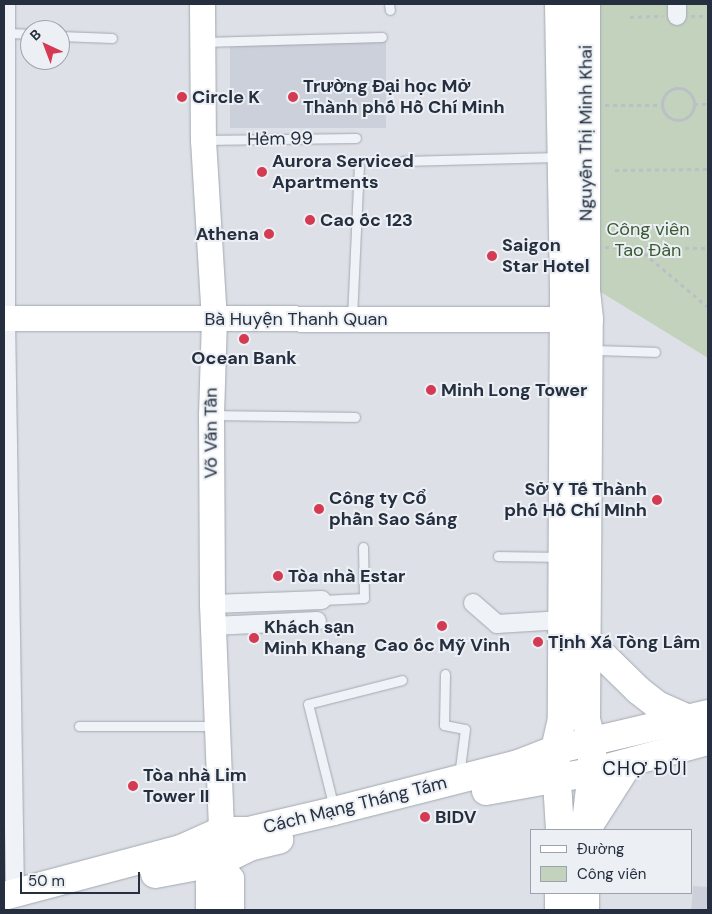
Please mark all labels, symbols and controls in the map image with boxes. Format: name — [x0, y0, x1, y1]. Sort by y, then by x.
north arrow — [20, 20, 70, 70]
text: B — [26, 25, 45, 44]
street label: Nguyễn Thị Minh Khai — [575, 45, 597, 221]
place label: Trường Đại học Mở Thành phố Hồ Chí Minh — [303, 76, 505, 118]
place label: Circle K — [192, 86, 260, 108]
marker: Circle K — [176, 91, 188, 103]
marker: Trường Đại học Mở Thành phố Hồ Chí Minh — [287, 91, 299, 103]
street label: Hẻm 99 — [247, 128, 313, 150]
place label: Aurora Serviced Apartments — [272, 151, 414, 193]
marker: Aurora Serviced Apartments — [256, 166, 268, 178]
place label: Cao ốc 123 — [320, 209, 413, 231]
marker: Cao ốc 123 — [304, 214, 316, 226]
park label: Công viên Tao Đàn — [606, 219, 690, 262]
place label: Athena — [196, 223, 259, 245]
marker: Athena — [263, 228, 275, 240]
place label: Saigon Star Hotel — [502, 235, 589, 278]
marker: Saigon Star Hotel — [486, 250, 498, 262]
street label: Bà Huyện Thanh Quan — [204, 308, 388, 330]
marker: Ocean Bank — [238, 333, 250, 345]
place label: Ocean Bank — [191, 347, 297, 369]
place label: Minh Long Tower — [441, 379, 587, 401]
marker: Minh Long Tower — [425, 384, 437, 396]
street label: Võ Văn Tần — [200, 387, 222, 479]
place label: Sở Y Tế Thành phố Hồ Chí MInh — [504, 479, 647, 522]
place label: Công ty Cổ phần Sao Sáng — [329, 488, 458, 530]
marker: Sở Y Tế Thành phố Hồ Chí MInh — [651, 494, 663, 506]
marker: Công ty Cổ phần Sao Sáng — [313, 503, 325, 515]
place label: Tòa nhà Estar — [288, 565, 405, 587]
marker: Tòa nhà Estar — [272, 570, 284, 582]
place label: Khách sạn Minh Khang — [264, 617, 367, 660]
marker: Cao ốc Mỹ Vinh — [436, 620, 448, 632]
place label: Tịnh Xá Tòng Lâm — [548, 631, 700, 653]
marker: Khách sạn Minh Khang — [248, 632, 260, 644]
place label: Cao ốc Mỹ Vinh — [374, 634, 510, 656]
marker: Tịnh Xá Tòng Lâm — [532, 636, 544, 648]
district label: CHỢ ĐŨI — [601, 758, 689, 780]
place label: Tòa nhà Lim Tower II — [143, 765, 247, 808]
street label: Cách Mạng Tháng Tám — [261, 772, 449, 838]
marker: Tòa nhà Lim Tower II — [127, 780, 139, 792]
place label: BIDV — [435, 806, 476, 828]
marker: BIDV — [419, 811, 431, 823]
legend — [530, 829, 692, 894]
text: Đường — [577, 839, 625, 859]
scale bar — [22, 862, 142, 894]
text: Công viên — [577, 864, 646, 884]
text: 50 m — [28, 871, 65, 891]

